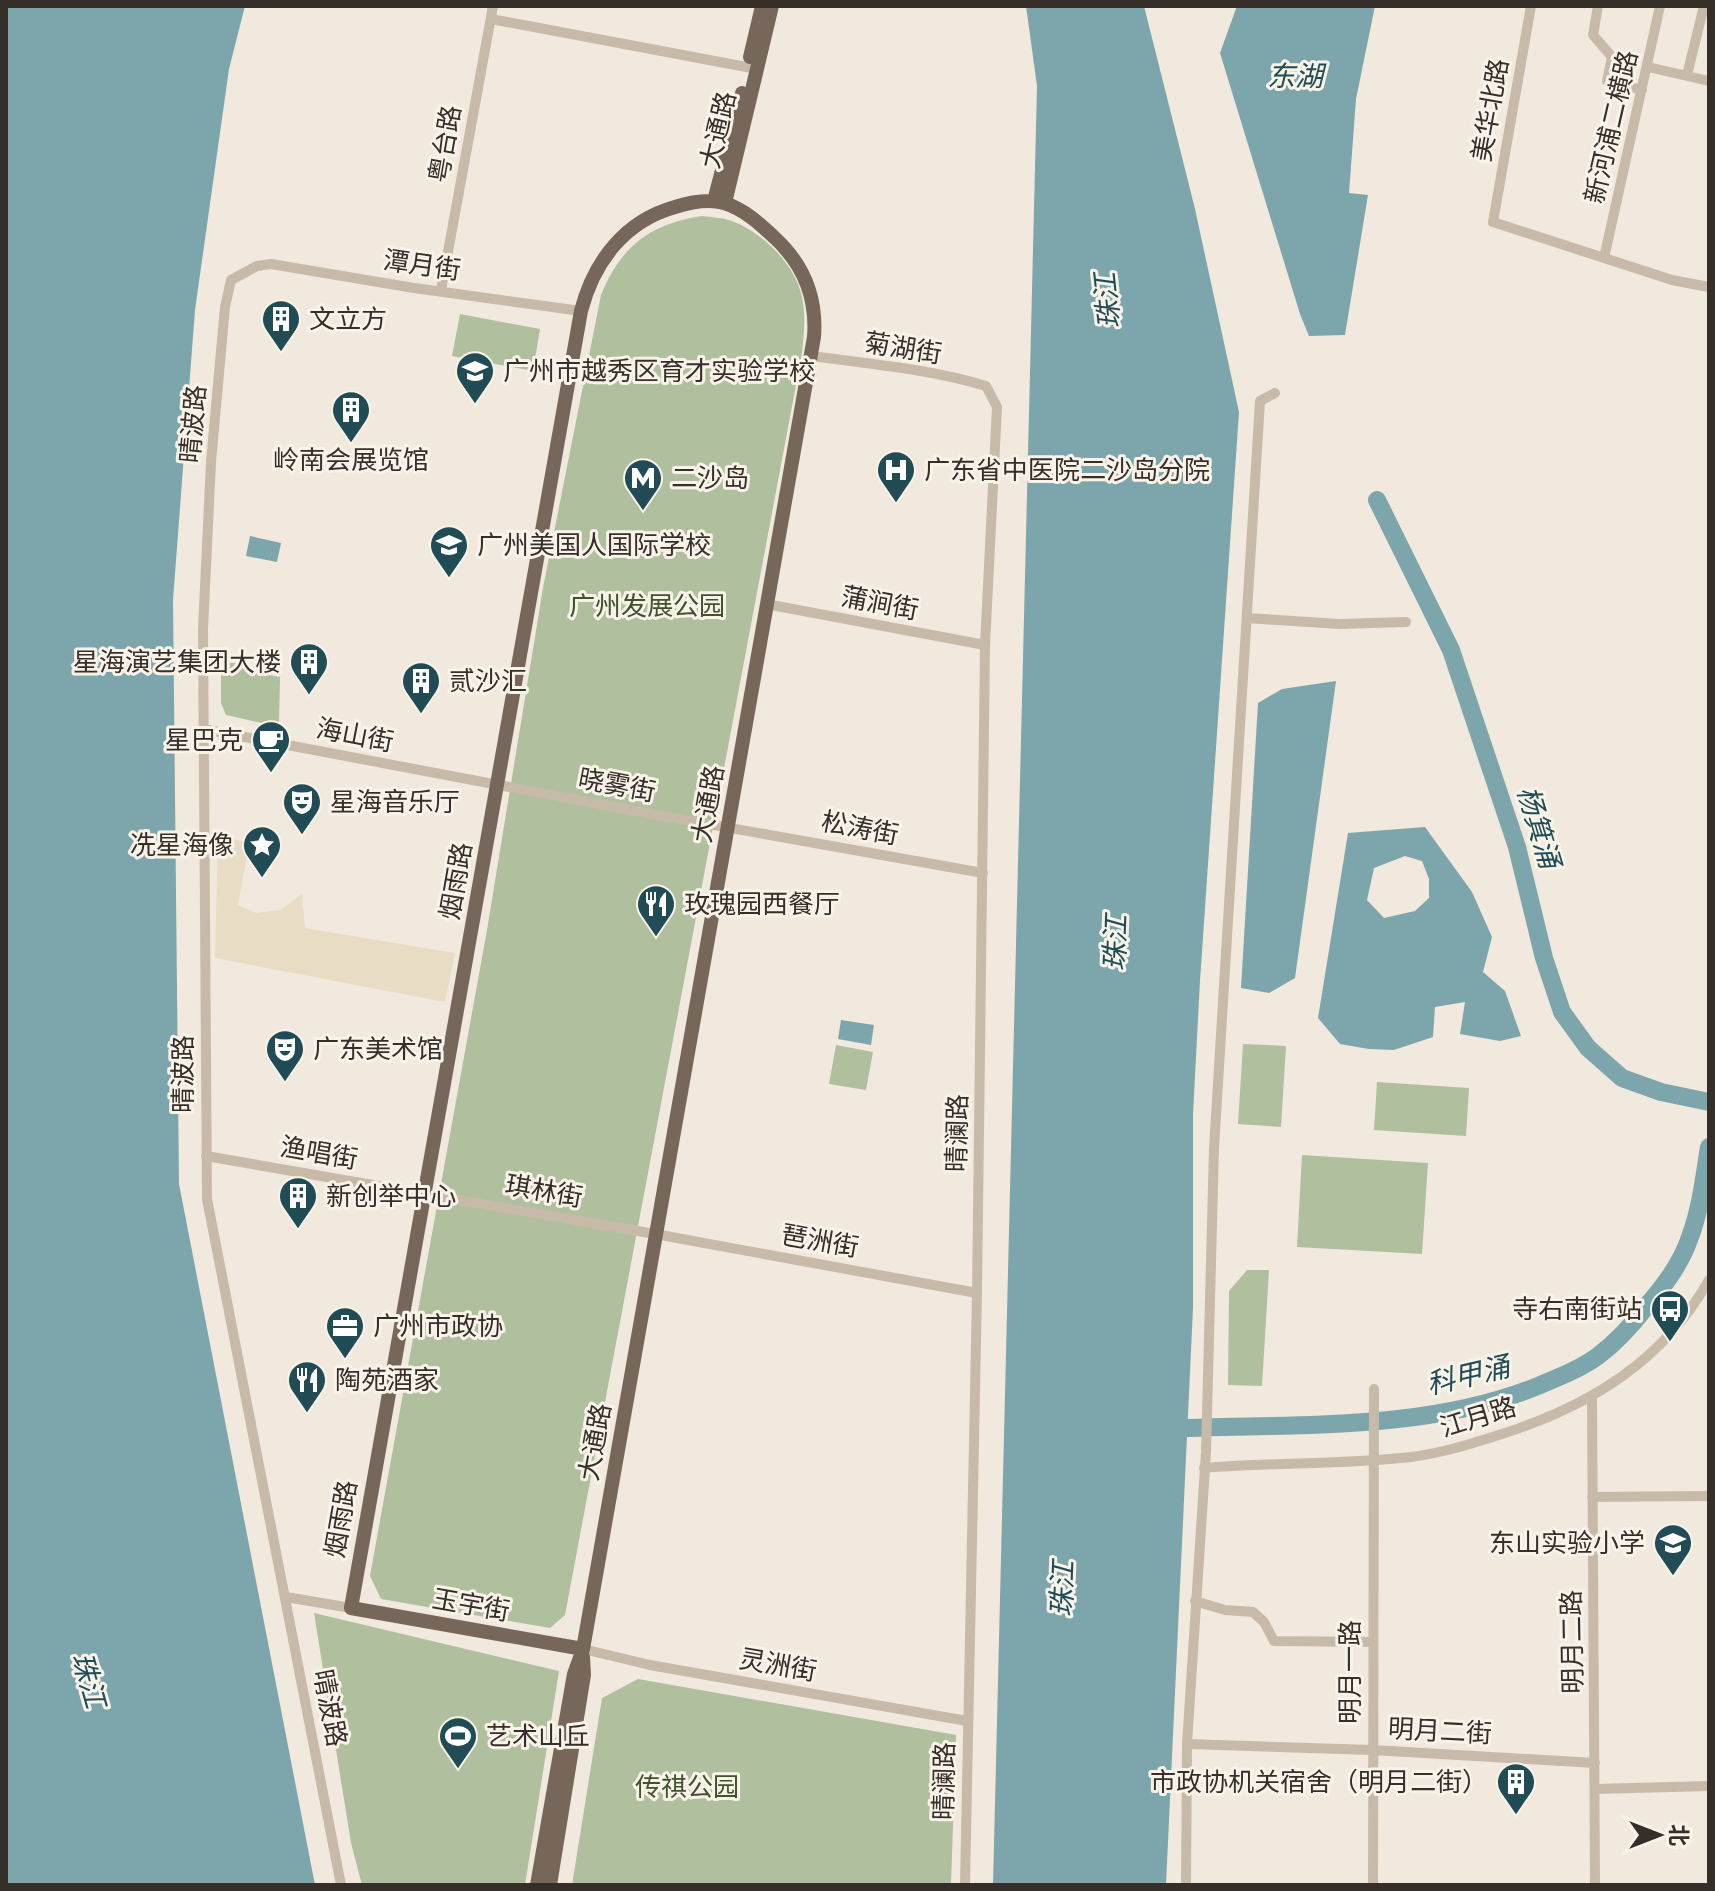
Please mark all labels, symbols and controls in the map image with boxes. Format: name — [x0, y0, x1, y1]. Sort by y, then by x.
street label: 新河浦二横路 — [1579, 48, 1643, 206]
street label: 美华北路 — [1466, 56, 1514, 164]
water label: 东湖 — [1267, 60, 1327, 92]
street label: 大通路 — [695, 89, 741, 171]
street label: 粤台路 — [423, 103, 467, 185]
street label: 潭月街 — [381, 245, 463, 285]
water label: 珠江 — [1088, 269, 1126, 331]
building icon: 文立方 — [260, 298, 302, 353]
place label: 文立方 — [309, 304, 387, 334]
street label: 菊湖街 — [862, 327, 944, 369]
school or university icon: 广州市越秀区育才实验学校 — [454, 350, 496, 405]
place label: 广州市越秀区育才实验学校 — [503, 356, 815, 386]
street label: 晴波路 — [175, 384, 211, 464]
building icon: 岭南会展览馆 — [330, 389, 372, 444]
place label: 岭南会展览馆 — [273, 445, 429, 475]
hospital icon: 广东省中医院二沙岛分院 — [875, 449, 917, 504]
place label: 广东省中医院二沙岛分院 — [924, 455, 1210, 485]
metro station icon: 二沙岛 — [622, 457, 664, 512]
place label: 二沙岛 — [671, 463, 749, 493]
school or university icon: 广州美国人国际学校 — [428, 524, 470, 579]
place label: 广州美国人国际学校 — [477, 530, 711, 560]
street label: 蒲涧街 — [839, 581, 921, 625]
park label: 广州发展公园 — [569, 591, 725, 621]
building icon: 星海演艺集团大楼 — [288, 641, 330, 696]
place label: 星海演艺集团大楼 — [73, 647, 281, 677]
building icon: 贰沙汇 — [400, 660, 442, 715]
place label: 贰沙汇 — [449, 666, 527, 696]
street label: 海山街 — [314, 713, 396, 757]
cafe icon: 星巴克 — [250, 719, 292, 774]
place label: 星巴克 — [165, 725, 243, 755]
street label: 晓雾街 — [576, 763, 658, 807]
street label: 大通路 — [686, 763, 730, 845]
theatre icon: 星海音乐厅 — [281, 781, 323, 836]
water label: 杨箕涌 — [1511, 782, 1567, 875]
place label: 星海音乐厅 — [330, 787, 460, 817]
street label: 松涛街 — [819, 806, 901, 850]
place icon: 冼星海像 — [241, 824, 283, 879]
place label: 冼星海像 — [130, 830, 234, 860]
street label: 烟雨路 — [434, 840, 478, 922]
restaurant icon: 玫瑰园西餐厅 — [635, 883, 677, 938]
place label: 玫瑰园西餐厅 — [684, 889, 840, 919]
water label: 珠江 — [1098, 911, 1132, 972]
theatre icon: 广东美术馆 — [264, 1028, 306, 1083]
place label: 广东美术馆 — [313, 1034, 443, 1064]
street label: 晴波路 — [168, 1035, 198, 1113]
street label: 晴澜路 — [941, 1094, 973, 1172]
street label: 渔唱街 — [278, 1131, 360, 1175]
street label: 琪林街 — [503, 1169, 585, 1213]
building icon: 新创举中心 — [277, 1175, 319, 1230]
place label: 新创举中心 — [326, 1181, 456, 1211]
street label: 琶洲街 — [779, 1219, 861, 1263]
bus stop icon: 寺右南街站 — [1649, 1288, 1691, 1343]
place label: 寺右南街站 — [1512, 1294, 1642, 1324]
office icon: 广州市政协 — [324, 1305, 366, 1360]
place label: 广州市政协 — [373, 1311, 503, 1341]
water label: 科甲涌 — [1423, 1349, 1515, 1400]
restaurant icon: 陶苑酒家 — [286, 1359, 328, 1414]
place label: 陶苑酒家 — [335, 1365, 439, 1395]
street label: 江月路 — [1436, 1391, 1520, 1443]
street label: 大通路 — [573, 1401, 617, 1483]
street label: 烟雨路 — [319, 1478, 363, 1560]
school or university icon: 东山实验小学 — [1652, 1522, 1694, 1577]
place label: 东山实验小学 — [1489, 1528, 1645, 1558]
water label: 珠江 — [1045, 1557, 1079, 1618]
street label: 玉宇街 — [430, 1583, 512, 1627]
street label: 明月二路 — [1556, 1590, 1588, 1694]
street label: 明月一路 — [1335, 1620, 1365, 1724]
street label: 灵洲街 — [737, 1643, 819, 1687]
water label: 珠江 — [66, 1649, 113, 1714]
street label: 晴波路 — [308, 1667, 352, 1749]
street label: 明月二街 — [1387, 1713, 1493, 1749]
sports icon: 艺术山丘 — [437, 1715, 479, 1770]
place label: 艺术山丘 — [486, 1721, 590, 1751]
street label: 晴澜路 — [928, 1742, 960, 1820]
building icon: 市政协机关宿舍（明月二街） — [1495, 1761, 1537, 1816]
place label: 市政协机关宿舍（明月二街） — [1150, 1767, 1488, 1797]
park label: 传祺公园 — [635, 1772, 739, 1802]
north arrow — [1619, 1795, 1699, 1875]
text: 北 — [1666, 1824, 1692, 1846]

